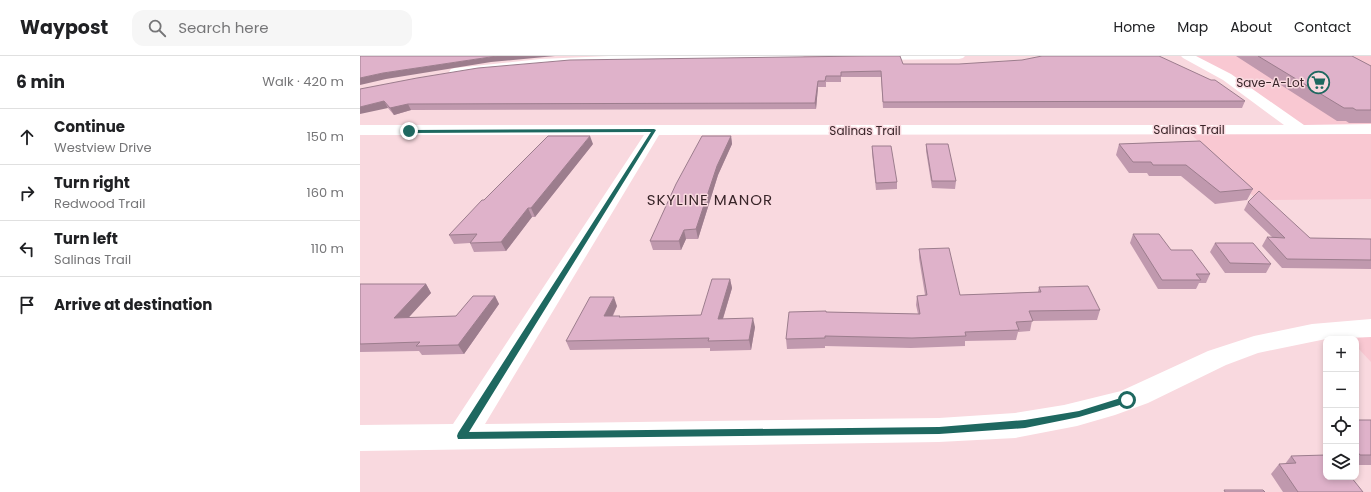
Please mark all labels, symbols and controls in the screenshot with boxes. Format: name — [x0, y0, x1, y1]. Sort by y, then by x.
search box — [132, 10, 412, 46]
text: Waypost — [20, 14, 108, 41]
icon: search — [146, 17, 168, 39]
text: Search here — [178, 17, 269, 38]
text: Home — [1113, 17, 1155, 37]
text: Map — [1177, 17, 1208, 37]
text: About — [1230, 17, 1272, 37]
text: Contact — [1294, 17, 1351, 37]
supermarket icon: Save-A-Lot — [1306, 69, 1332, 95]
text: 6 min — [16, 70, 65, 94]
text: Walk · 420 m — [262, 72, 344, 91]
place label: Save-A-Lot — [1236, 74, 1304, 91]
text: Continue — [54, 116, 125, 137]
street label: Salinas Trail — [1153, 121, 1225, 138]
route end — [400, 122, 418, 140]
street label: Salinas Trail — [829, 122, 901, 139]
icon: ahead — [16, 126, 38, 148]
text: 150 m — [307, 127, 344, 146]
text: Westview Drive — [54, 138, 152, 157]
text: Turn right — [54, 172, 130, 193]
icon: right — [16, 182, 38, 204]
text: 160 m — [307, 183, 344, 202]
district label: SKYLINE MANOR — [647, 189, 773, 210]
text: Redwood Trail — [54, 194, 145, 213]
text: Turn left — [54, 228, 118, 249]
icon: left — [16, 238, 38, 260]
text: 110 m — [311, 239, 344, 258]
text: Salinas Trail — [54, 250, 131, 269]
icon: arrive — [16, 294, 38, 316]
text: Arrive at destination — [54, 294, 212, 315]
map controls — [1323, 336, 1359, 480]
button: + — [1323, 336, 1359, 372]
button: − — [1323, 372, 1359, 408]
route start — [1118, 391, 1136, 409]
button: locate — [1323, 408, 1359, 444]
button: layers — [1323, 444, 1359, 480]

